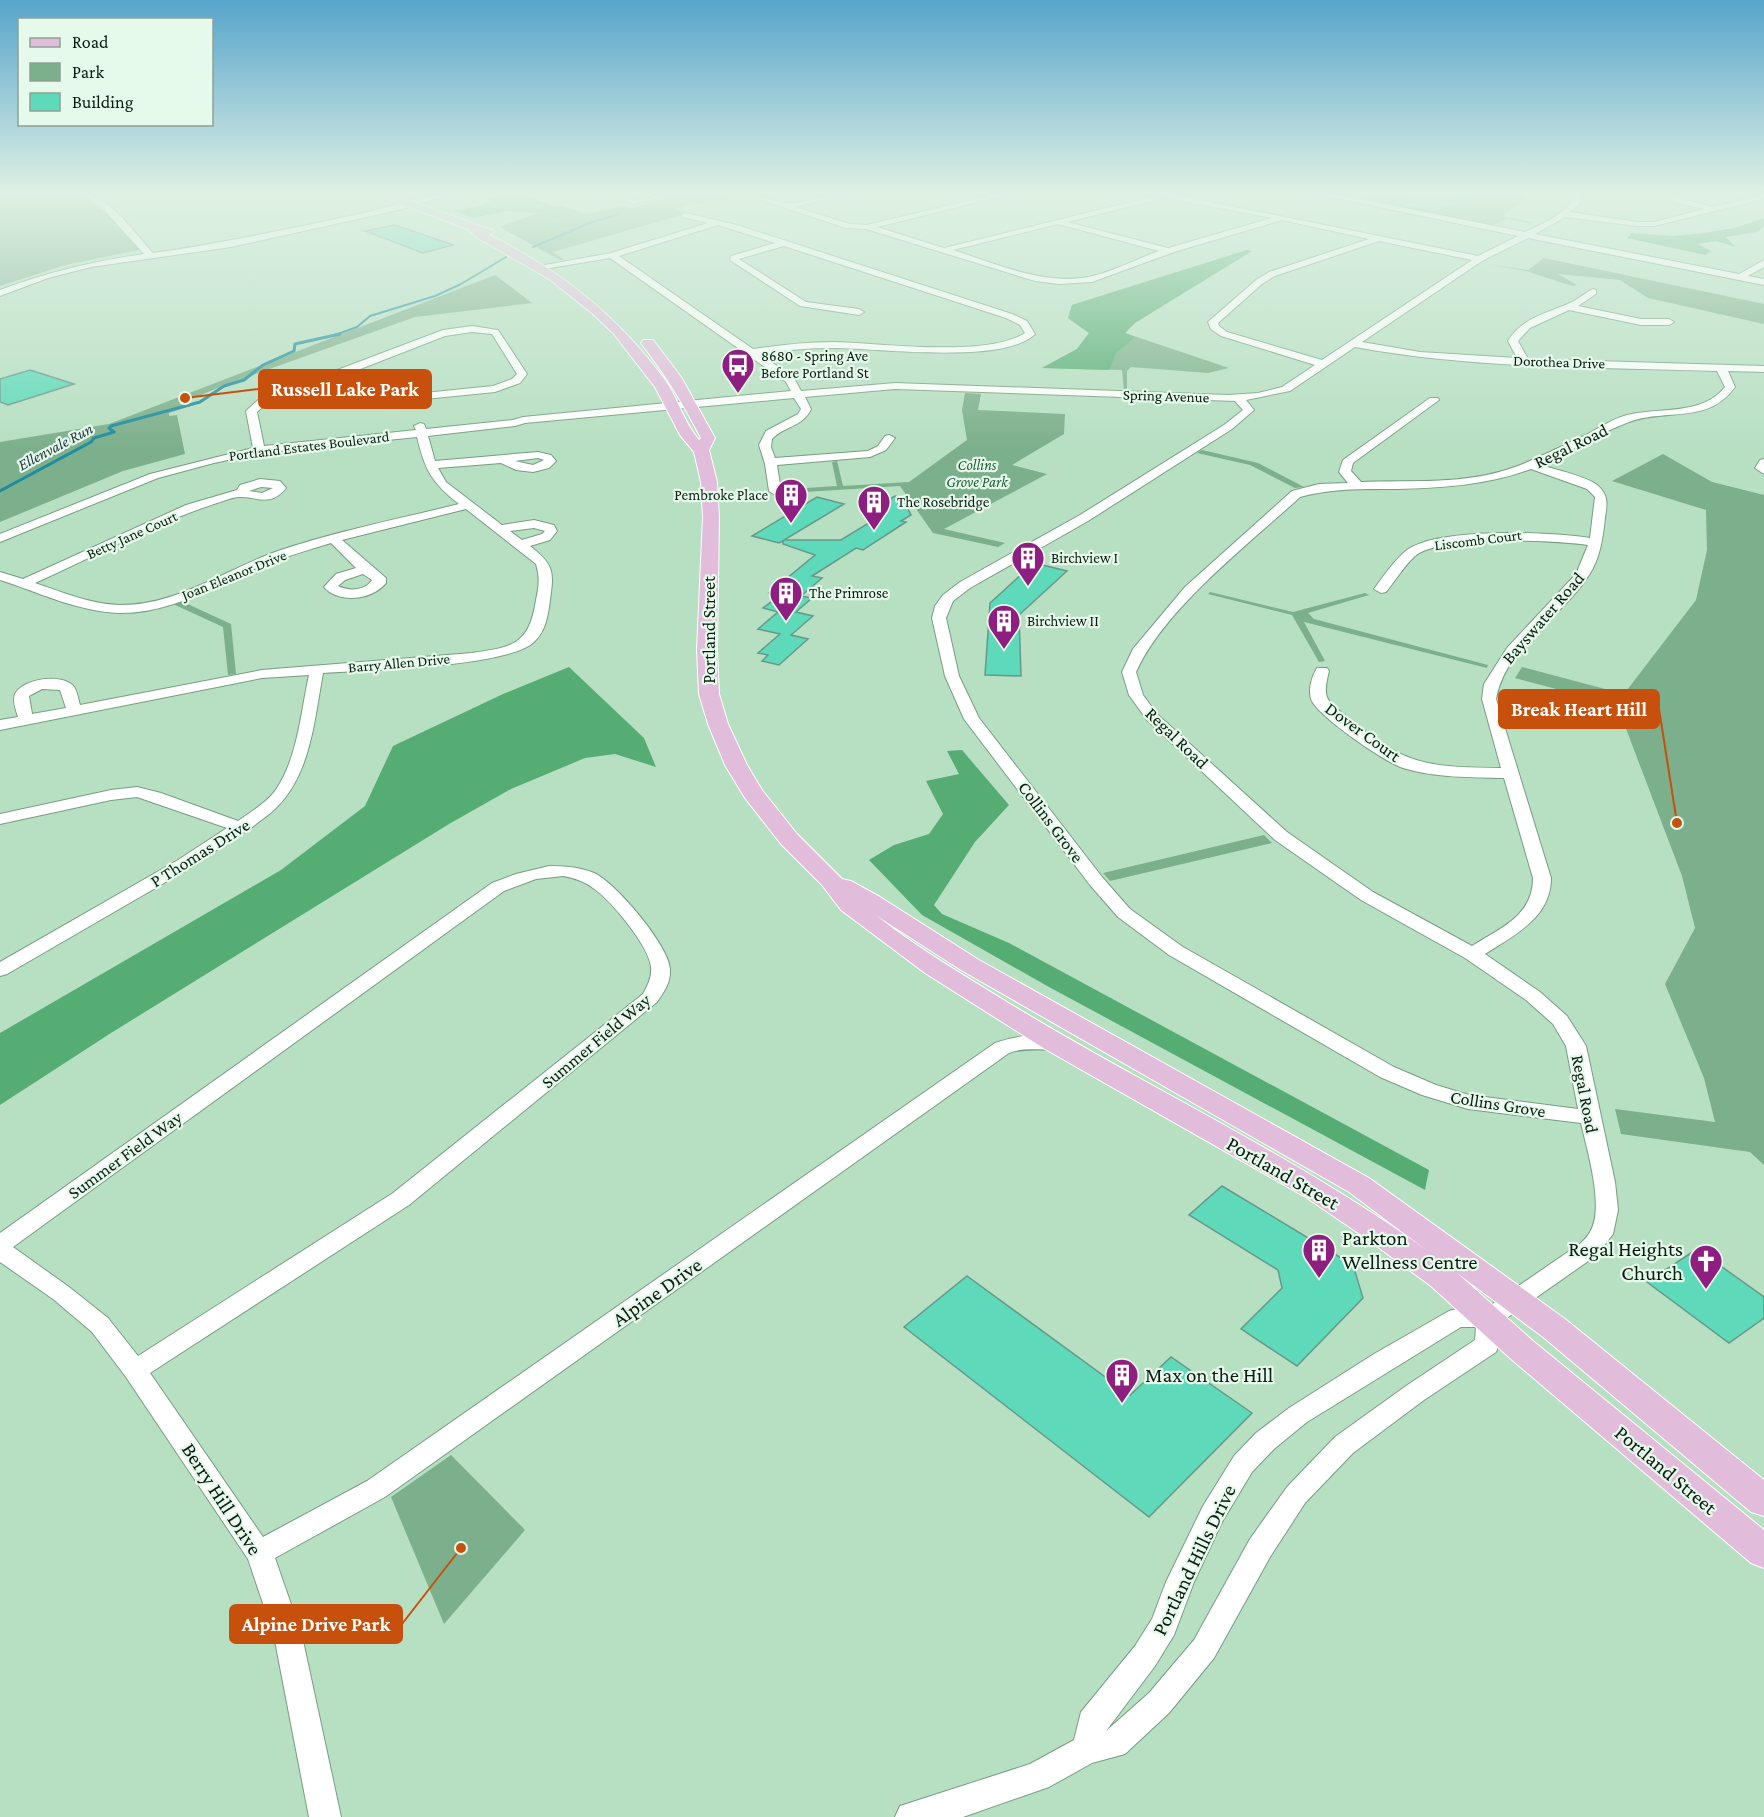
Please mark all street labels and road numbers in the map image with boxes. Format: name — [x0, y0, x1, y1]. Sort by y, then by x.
street label: Dorothea Drive — [1513, 352, 1606, 372]
street label: Spring Avenue — [1122, 386, 1210, 407]
street label: Regal Road — [1531, 419, 1611, 472]
street label: Portland Estates Boulevard — [228, 428, 390, 464]
street label: Betty Jane Court — [84, 507, 181, 563]
street label: Liscomb Court — [1433, 527, 1524, 553]
street label: Joan Eleanor Drive — [177, 547, 289, 605]
street label: Bayswater Road — [1498, 568, 1589, 668]
street label: Portland Street — [699, 575, 719, 684]
street label: Barry Allen Drive — [347, 651, 451, 676]
street label: Dover Court — [1321, 698, 1405, 767]
street label: Regal Road — [1142, 703, 1213, 773]
street label: Collins Grove — [1014, 778, 1088, 866]
street label: P Thomas Drive — [147, 814, 253, 891]
street label: Summer Field Way — [538, 989, 655, 1092]
street label: Regal Road — [1568, 1053, 1602, 1135]
street label: Collins Grove — [1449, 1087, 1547, 1121]
street label: Summer Field Way — [64, 1107, 186, 1203]
street label: Portland Street — [1223, 1131, 1344, 1215]
street label: Alpine Drive — [607, 1252, 707, 1332]
street label: Portland Street — [1610, 1420, 1723, 1520]
street label: Berry Hill Drive — [177, 1438, 267, 1560]
street label: Portland Hills Drive — [1147, 1481, 1241, 1639]

